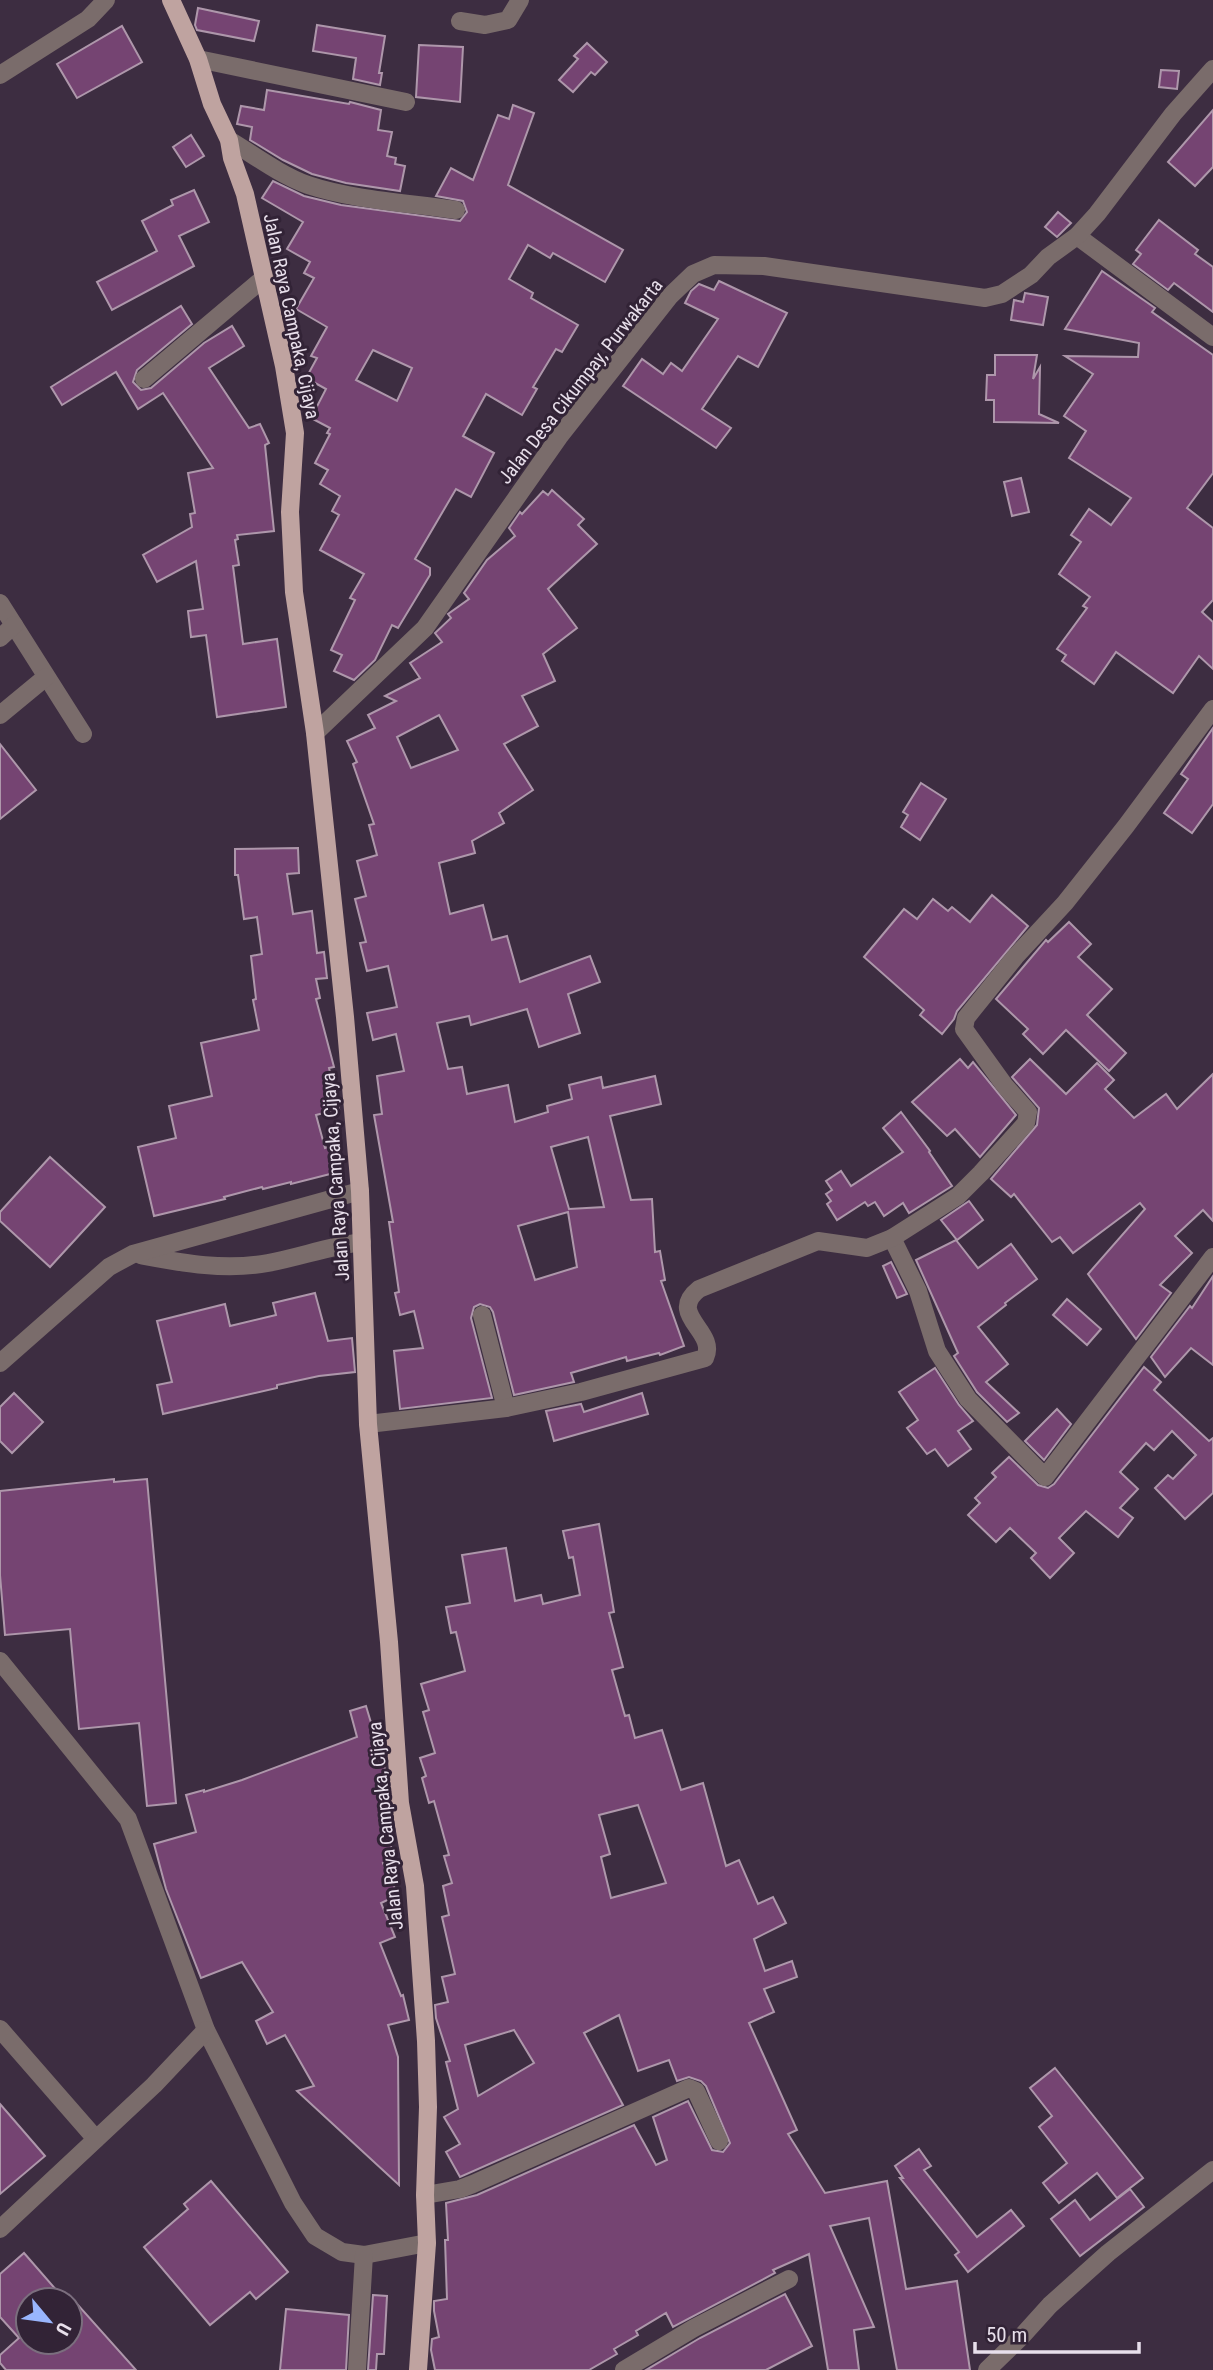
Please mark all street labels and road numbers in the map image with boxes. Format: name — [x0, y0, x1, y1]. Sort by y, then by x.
street label: Jalan Raya Campaka, Cijaya — [259, 211, 325, 421]
street label: Jalan Desa Cikumpay, Purwakarta — [493, 274, 667, 488]
street label: Jalan Raya Campaka, Cijaya — [317, 1072, 354, 1282]
street label: Jalan Raya Campaka, Cijaya — [363, 1721, 408, 1931]

